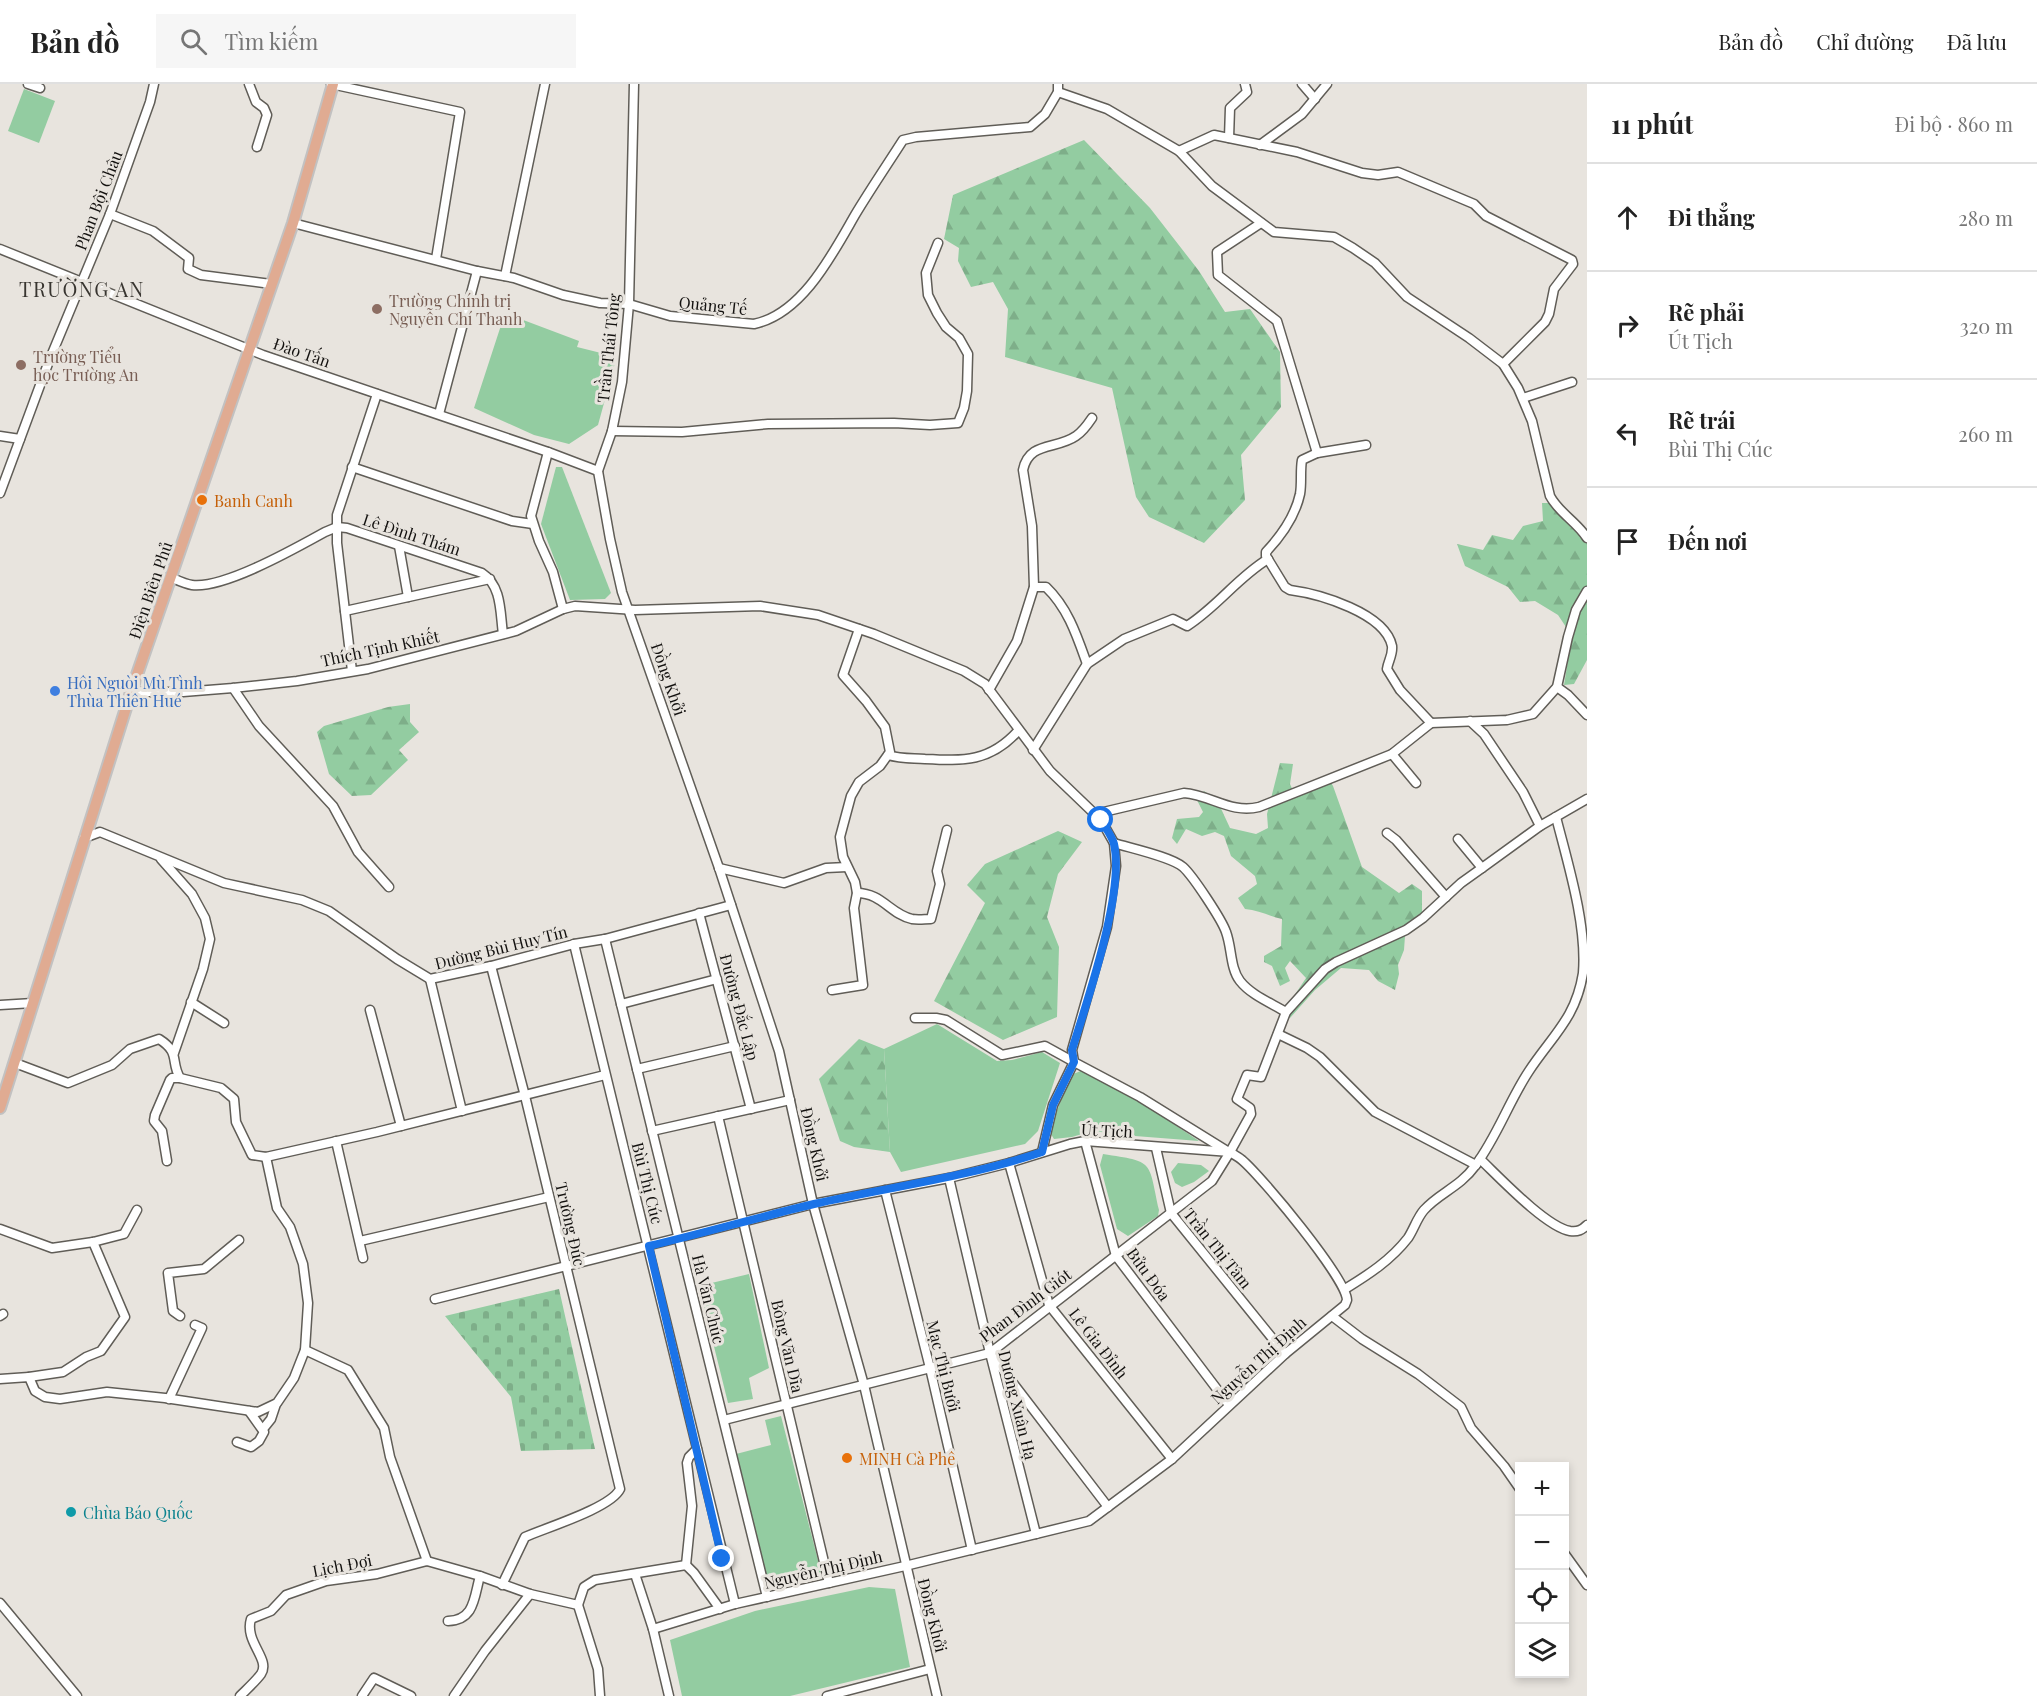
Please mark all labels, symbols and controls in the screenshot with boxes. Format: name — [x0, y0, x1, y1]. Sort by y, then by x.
search box — [156, 14, 576, 68]
text: Bản đồ — [30, 23, 120, 60]
icon: search — [177, 25, 210, 58]
text: Tìm kiếm — [225, 26, 318, 56]
text: Bản đồ — [1718, 27, 1783, 55]
text: Chỉ đường — [1816, 27, 1914, 55]
text: Đã lưu — [1947, 27, 2007, 55]
text: 11 phút — [1611, 106, 1693, 141]
text: Đi bộ · 860 m — [1895, 110, 2013, 137]
street label: Phan Bội Châu — [69, 147, 127, 253]
icon: ahead — [1611, 201, 1644, 234]
text: Đi thẳng — [1668, 202, 1755, 232]
text: 280 m — [1958, 204, 2013, 231]
district label: TRƯỜNG AN — [19, 275, 145, 302]
street label: Quảng Tế — [678, 289, 748, 319]
place label: Trường Chính trị Nguyễn Chí Thanh — [389, 290, 523, 329]
street label: Trần Thái Tông — [590, 292, 624, 404]
text: Rẽ phải — [1668, 297, 1744, 327]
marker: Trường Chính trị Nguyễn Chí Thanh — [370, 302, 384, 316]
icon: right — [1611, 309, 1644, 342]
text: 320 m — [1960, 312, 2013, 339]
text: Út Tịch — [1668, 327, 1733, 354]
street label: Đào Tấn — [271, 331, 334, 372]
place label: Trường Tiểu học Trường An — [33, 346, 139, 385]
marker: Trường Tiểu học Trường An — [14, 358, 28, 372]
text: Rẽ trái — [1668, 405, 1736, 435]
icon: left — [1611, 417, 1644, 450]
text: 260 m — [1958, 420, 2013, 447]
text: Bùi Thị Cúc — [1668, 435, 1772, 462]
place label: Banh Canh — [214, 490, 293, 511]
marker: Banh Canh — [195, 493, 209, 507]
street label: Lê Đình Thám — [360, 508, 464, 560]
icon: arrive — [1611, 525, 1644, 558]
text: Đến nơi — [1668, 526, 1747, 556]
street label: Điện Biên Phủ — [123, 538, 177, 642]
street label: Thích Tịnh Khiết — [318, 623, 442, 671]
street label: Đồng Khởi — [647, 639, 693, 718]
place label: Hôi Nguòi Mù Tình Thùa Thiên Hué — [67, 672, 203, 711]
marker: Hôi Nguòi Mù Tình Thùa Thiên Hué — [48, 684, 62, 698]
route start — [1087, 806, 1113, 832]
street label: Đường Bùi Huy Tín — [432, 920, 570, 974]
street label: Đường Đắc Lập — [716, 951, 765, 1063]
street label: Đồng Khởi — [796, 1104, 836, 1183]
street label: Út Tịch — [1081, 1118, 1134, 1142]
street label: Bùi Thị Cúc — [628, 1140, 668, 1226]
street label: Trường Đúc — [551, 1180, 591, 1268]
street label: Trần Thị Tâm — [1179, 1202, 1258, 1293]
street label: Bửu Đóa — [1123, 1243, 1175, 1305]
street label: Hà Văn Chúc — [688, 1252, 730, 1346]
street label: Phan Đình Giót — [975, 1263, 1075, 1346]
street label: Bông Văn Dĩa — [767, 1297, 809, 1395]
street label: Lê Gia Đỉnh — [1065, 1303, 1134, 1383]
street label: Nguyễn Thị Định — [1206, 1311, 1310, 1408]
street label: Mạc Thị Bưởi — [922, 1318, 966, 1414]
street label: Dương Xuân Hạ — [994, 1348, 1042, 1462]
place label: MINH Cà Phê — [859, 1448, 955, 1469]
marker: MINH Cà Phê — [840, 1451, 854, 1465]
map controls — [1515, 1462, 1569, 1678]
button: + — [1515, 1462, 1569, 1516]
place label: Chùa Báo Quốc — [83, 1500, 193, 1523]
marker: Chùa Báo Quốc — [64, 1505, 78, 1519]
button: − — [1515, 1516, 1569, 1570]
route end — [708, 1545, 734, 1571]
street label: Nguyễn Thị Định — [762, 1545, 885, 1593]
street label: Lịch Đợi — [310, 1549, 374, 1581]
button: locate — [1515, 1570, 1569, 1624]
street label: Đồng Khởi — [914, 1575, 954, 1654]
button: layers — [1515, 1624, 1569, 1678]

